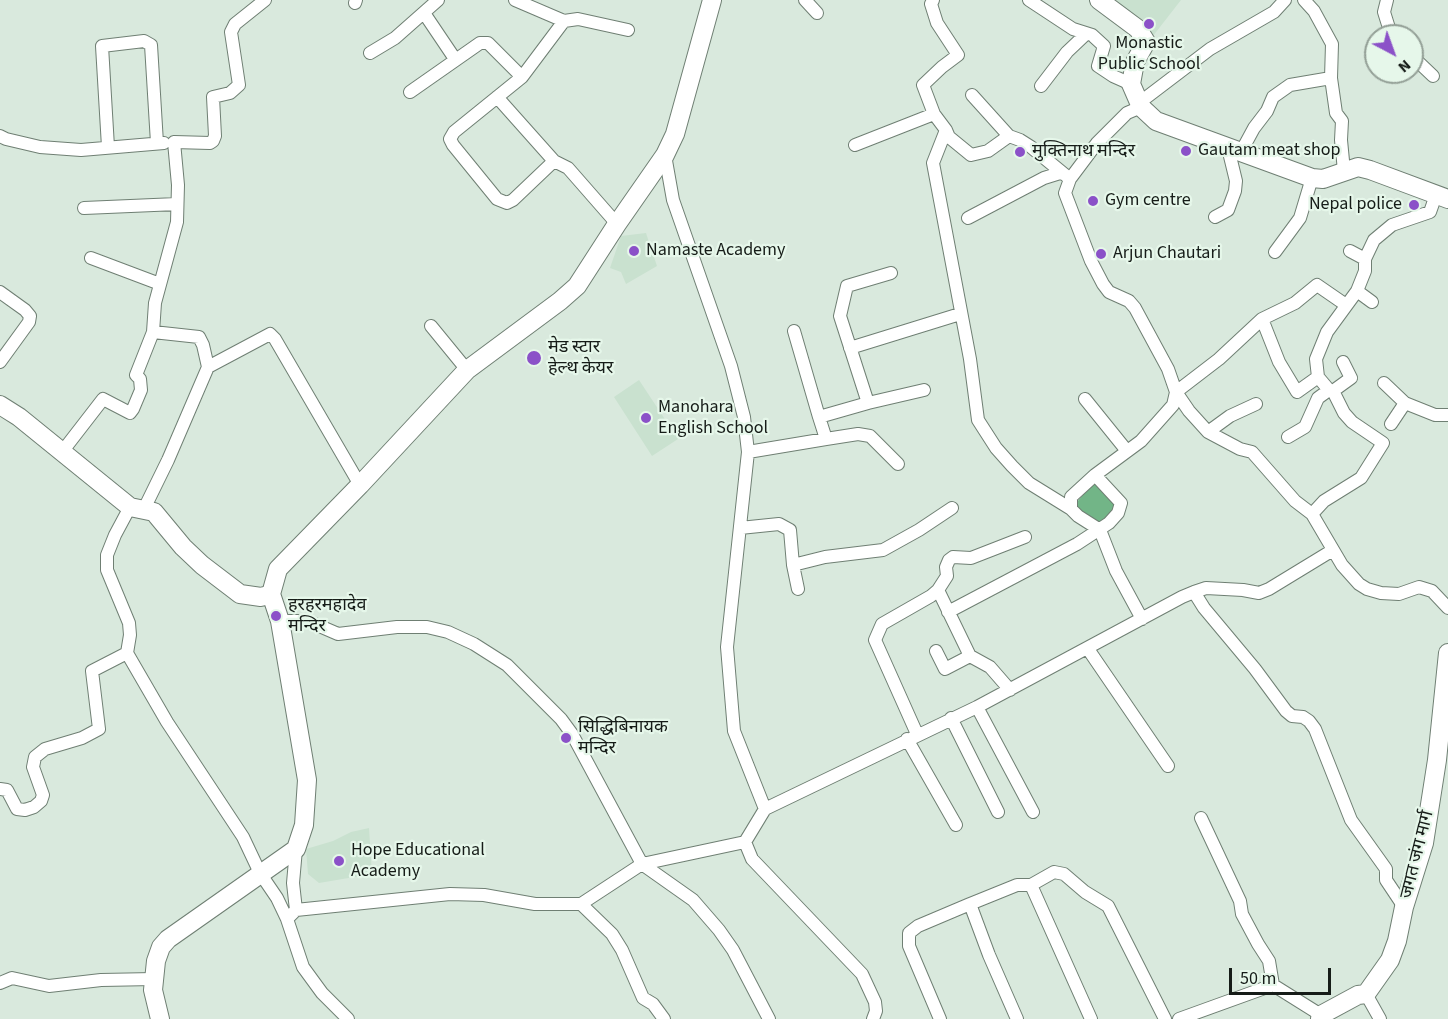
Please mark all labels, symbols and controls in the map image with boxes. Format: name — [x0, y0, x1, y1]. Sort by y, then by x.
marker: Monastic Public School — [1142, 17, 1156, 31]
north arrow — [1364, 24, 1424, 84]
place label: Monastic Public School — [1098, 33, 1200, 76]
text: N — [1393, 54, 1416, 78]
place label: Gautam meat shop — [1198, 140, 1340, 162]
place label: मुक्तिनाथ मन्दिर — [1032, 141, 1135, 163]
marker: Gautam meat shop — [1179, 144, 1193, 158]
marker: मुक्तिनाथ मन्दिर — [1013, 145, 1027, 159]
place label: Gym centre — [1105, 190, 1191, 212]
marker: Gym centre — [1086, 194, 1100, 208]
place label: Nepal police — [1309, 194, 1402, 216]
marker: Nepal police — [1407, 198, 1421, 212]
place label: Namaste Academy — [646, 240, 785, 262]
place label: Arjun Chautari — [1113, 243, 1221, 265]
marker: Namaste Academy — [627, 244, 641, 258]
marker: Arjun Chautari — [1094, 247, 1108, 261]
place label: मेड स्टार हेल्थ केयर — [548, 337, 613, 380]
marker: मेड स्टार हेल्थ केयर — [525, 349, 543, 367]
place label: Manohara English School — [658, 397, 768, 440]
marker: Manohara English School — [639, 411, 653, 425]
place label: हरहरमहादेव मन्दिर — [288, 595, 366, 638]
marker: हरहरमहादेव मन्दिर — [269, 609, 283, 623]
place label: सिद्धिबिनायक मन्दिर — [578, 717, 668, 760]
marker: सिद्धिबिनायक मन्दिर — [559, 731, 573, 745]
street label: जगत जंग मार्ग — [1397, 809, 1439, 901]
place label: Hope Educational Academy — [351, 840, 485, 882]
marker: Hope Educational Academy — [332, 854, 346, 868]
scale bar — [1232, 956, 1334, 994]
text: 50 m — [1240, 966, 1276, 991]

